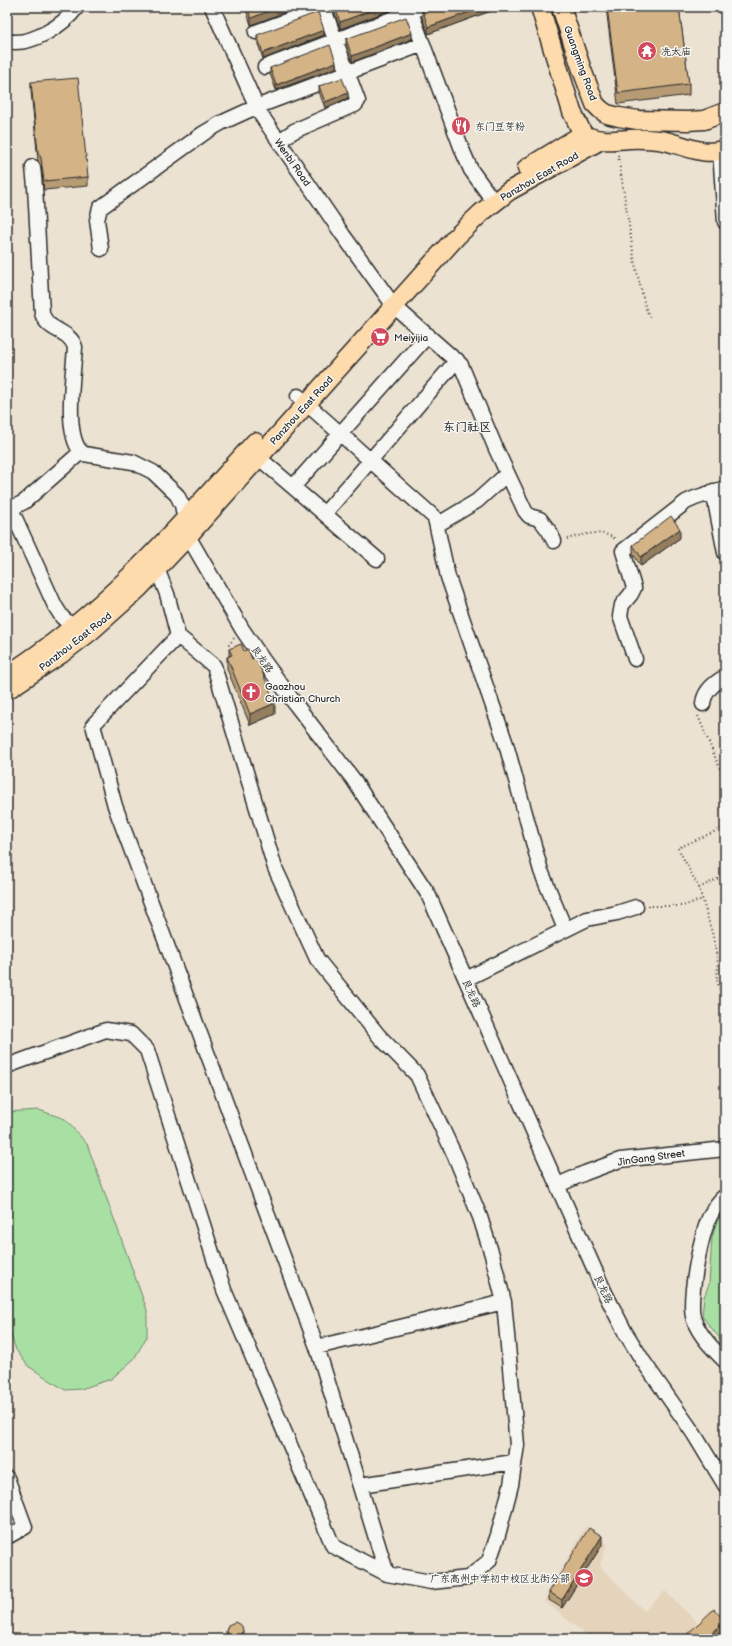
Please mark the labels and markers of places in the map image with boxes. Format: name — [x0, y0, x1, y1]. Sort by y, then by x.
temple icon: 冼太庙 — [636, 40, 658, 62]
place label: 冼太庙 — [661, 46, 691, 58]
restaurant icon: 东门豆芽粉 — [450, 115, 472, 137]
place label: 东门豆芽粉 — [475, 121, 525, 133]
supermarket icon: Meiyijia — [369, 326, 391, 348]
place label: Meiyijia — [394, 332, 428, 344]
church icon: Gaozhou Christian Church — [240, 681, 262, 703]
place label: Gaozhou Christian Church — [265, 681, 341, 705]
school or university icon: 广东高州中学初中校区北街分部 — [573, 1567, 595, 1589]
place label: 广东高州中学初中校区北街分部 — [430, 1573, 570, 1585]

